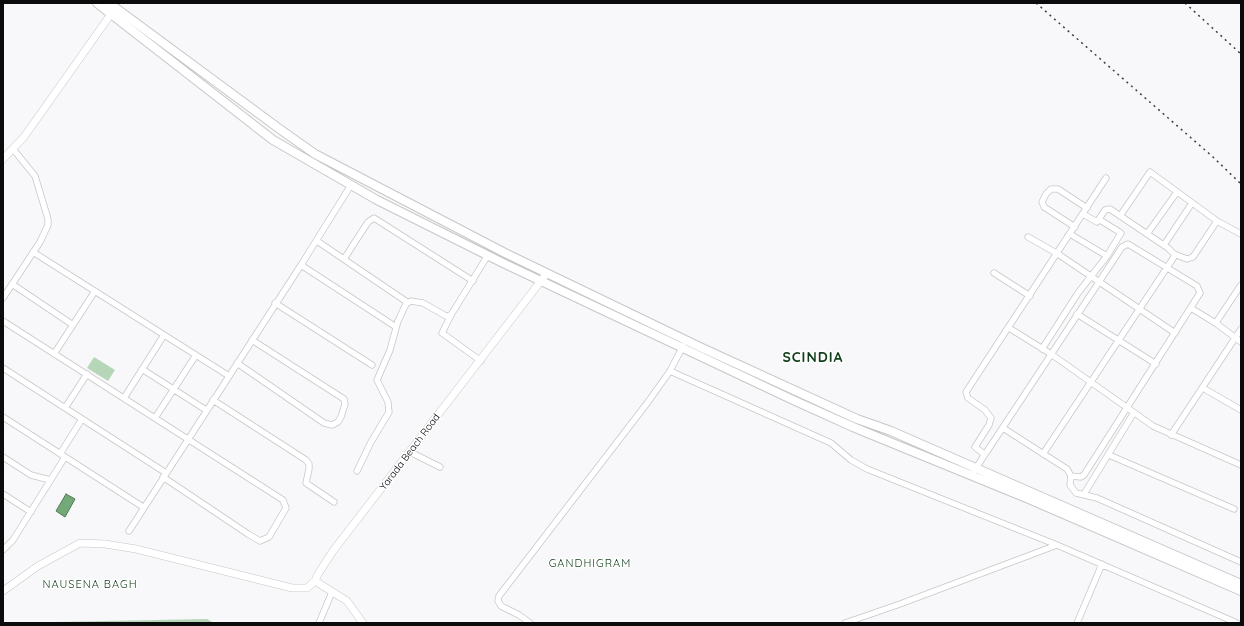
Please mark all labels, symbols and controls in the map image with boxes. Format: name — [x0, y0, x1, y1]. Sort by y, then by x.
district label: SCINDIA — [782, 350, 844, 366]
street label: Yarada Beach Road — [377, 411, 443, 493]
district label: GANDHIGRAM — [549, 557, 631, 571]
district label: NAUSENA BAGH — [42, 578, 138, 592]

